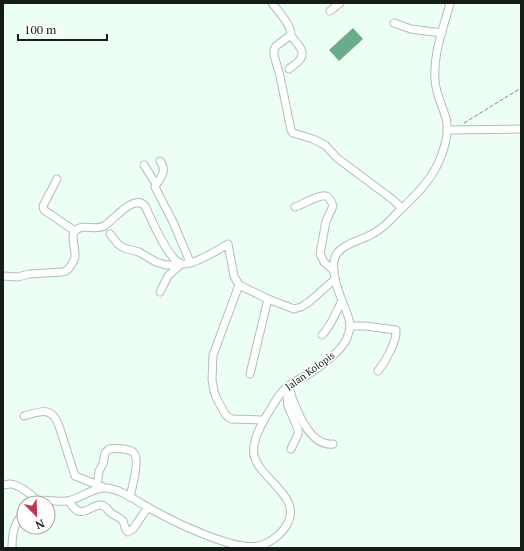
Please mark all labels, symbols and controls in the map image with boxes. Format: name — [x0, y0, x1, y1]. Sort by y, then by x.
scale bar — [18, 16, 107, 42]
text: 100 m — [24, 22, 57, 37]
street label: Jalan Kolopis — [283, 349, 337, 393]
north arrow — [16, 495, 56, 535]
text: N — [33, 516, 46, 533]

